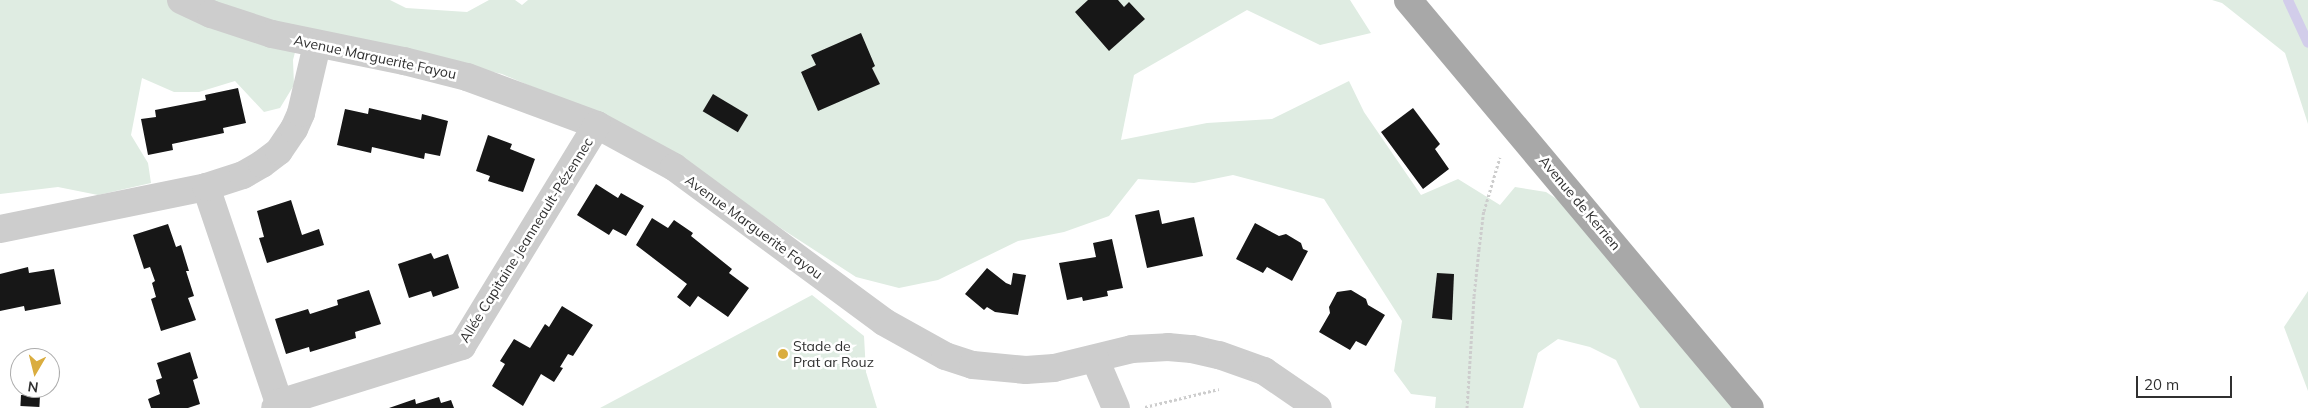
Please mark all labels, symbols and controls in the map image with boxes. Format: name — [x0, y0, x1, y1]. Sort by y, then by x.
street label: Avenue Marguerite Fayou — [292, 32, 458, 82]
street label: Allée Capitaine Jeanneault-Pézennec — [456, 134, 596, 346]
street label: Avenue de Kerrien — [1536, 153, 1624, 253]
street label: Avenue Marguerite Fayou — [682, 171, 826, 283]
place label: Stade de Prat ar Rouz — [793, 338, 874, 371]
north arrow — [10, 348, 60, 398]
marker: Stade de Prat ar Rouz — [777, 348, 789, 360]
scale bar — [2138, 366, 2234, 398]
text: 20 m — [2144, 375, 2179, 394]
text: N — [27, 377, 40, 397]

